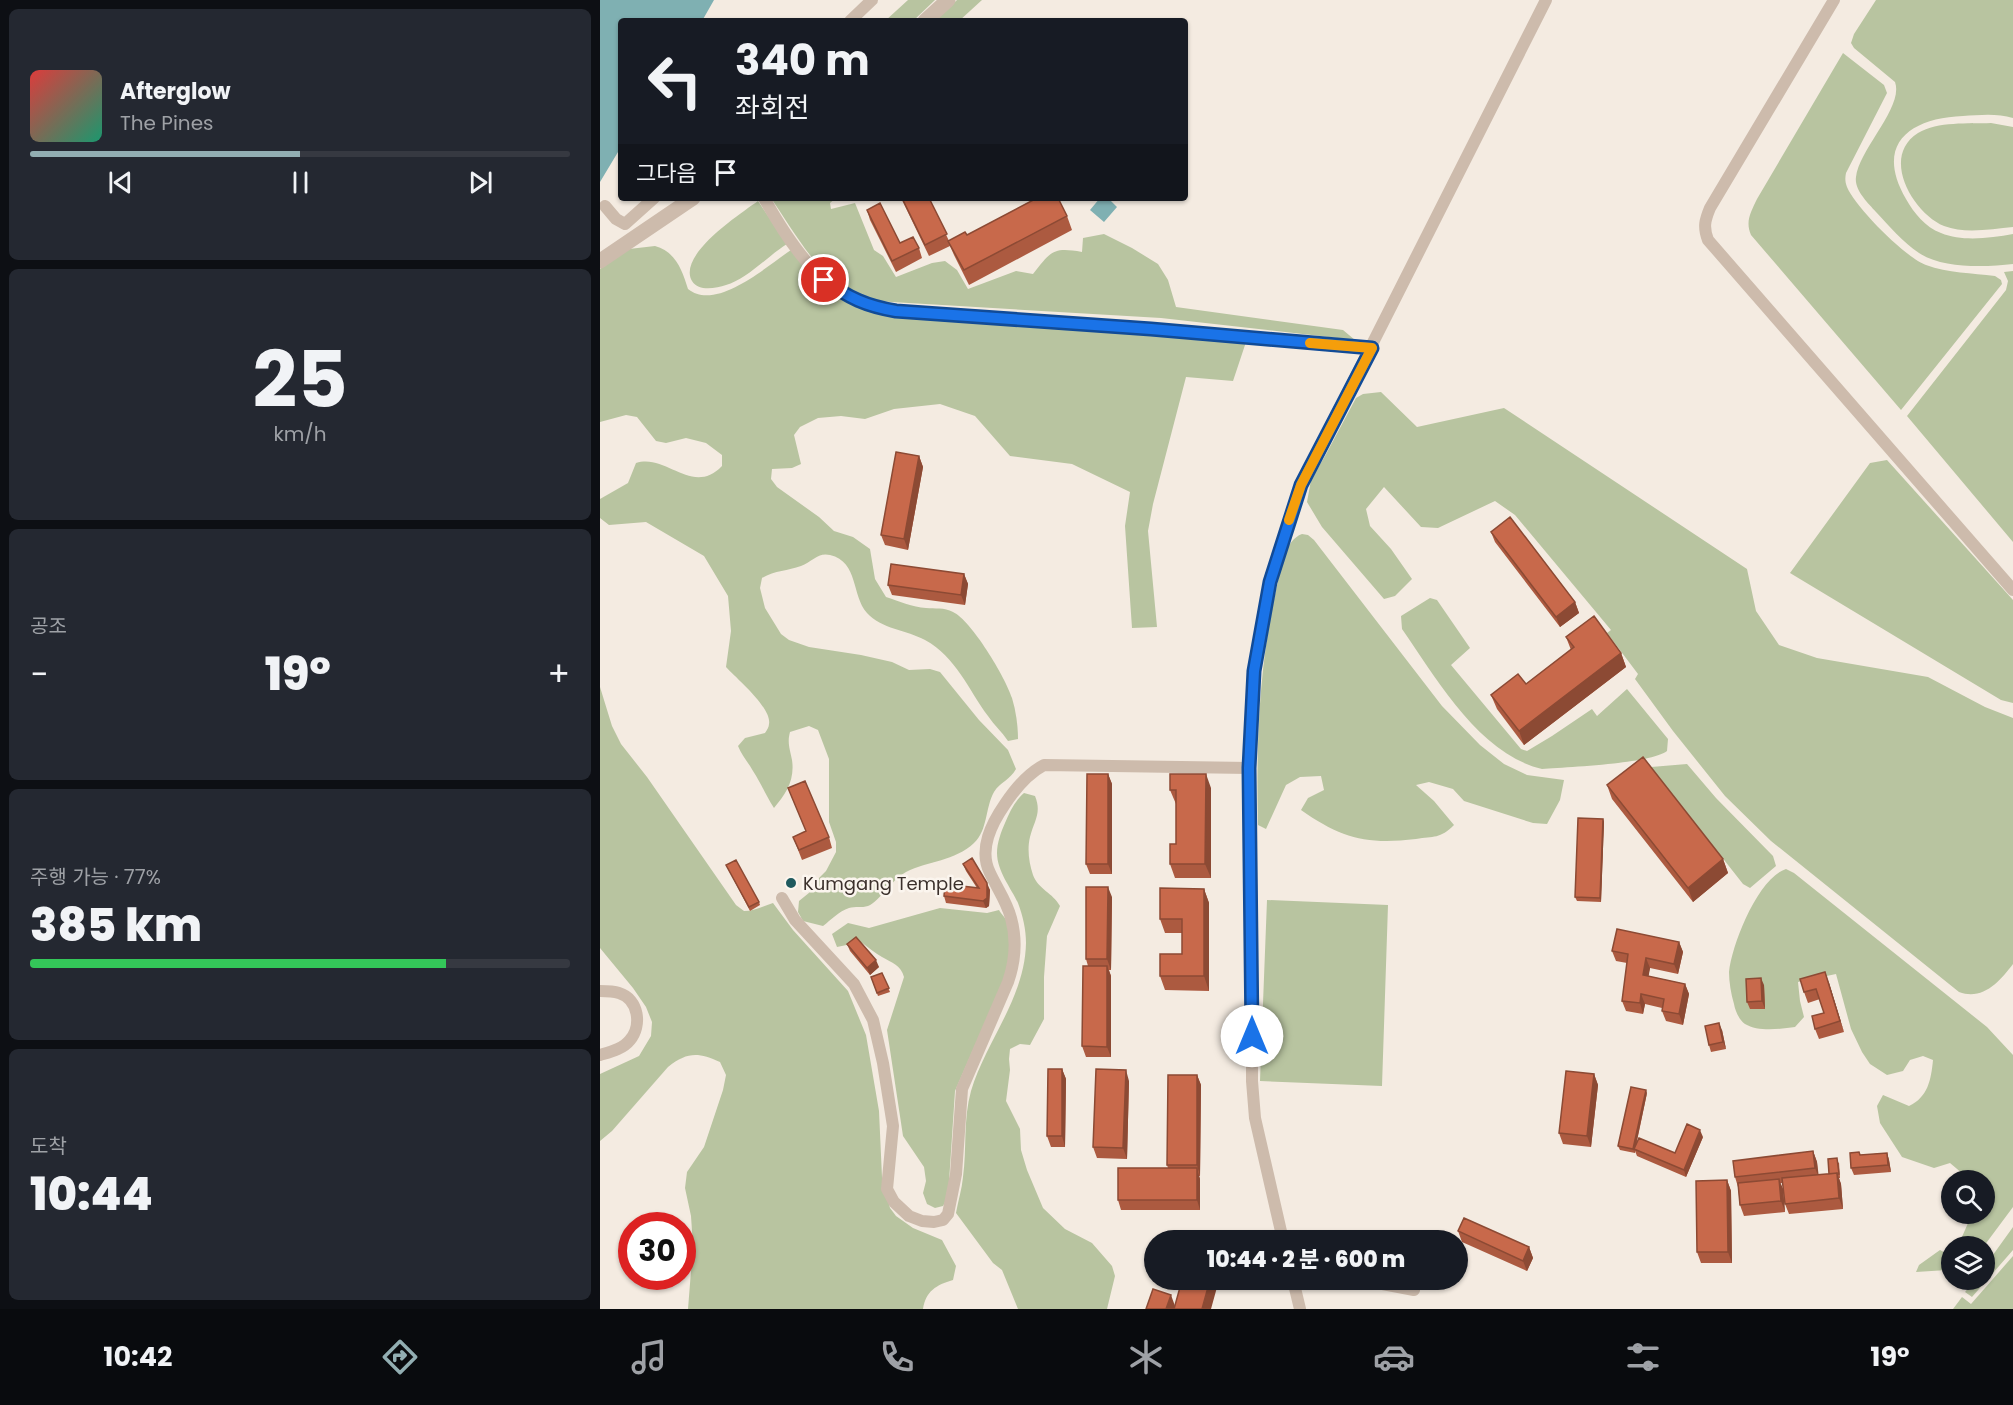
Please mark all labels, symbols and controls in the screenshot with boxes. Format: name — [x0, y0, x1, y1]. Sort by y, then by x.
text: 340 m — [735, 31, 870, 90]
icon: left — [636, 42, 714, 120]
text: Afterglow — [120, 76, 231, 107]
text: 좌회전 — [735, 89, 810, 126]
text: The Pines — [120, 109, 214, 137]
icon: arrive — [709, 156, 742, 189]
text: 그다음 — [636, 158, 697, 189]
icon: previous — [104, 166, 137, 199]
icon: pause — [284, 166, 317, 199]
icon: next — [464, 166, 497, 199]
pin — [798, 254, 849, 305]
icon: arrive — [807, 263, 840, 296]
text: 25 — [252, 325, 348, 434]
text: km/h — [273, 420, 327, 448]
text: 공조 — [30, 612, 67, 640]
text: 19° — [265, 643, 331, 706]
text: − — [30, 651, 48, 698]
text: + — [547, 651, 570, 698]
text: 주행 가능 · 77% — [30, 863, 161, 891]
place label: Kumgang Temple — [803, 871, 964, 896]
marker: Kumgang Temple — [784, 876, 798, 890]
text: 385 km — [30, 894, 202, 957]
position arrow — [1220, 1004, 1284, 1068]
text: 도착 — [30, 1132, 67, 1160]
text: 10:44 — [30, 1163, 153, 1226]
map controls — [1941, 1170, 1995, 1290]
button: search — [1941, 1170, 1995, 1224]
speed limit sign: 30 — [618, 1212, 696, 1290]
button: layers — [1941, 1236, 1995, 1290]
text: 10:44 · 2 분 · 600 m — [1207, 1244, 1405, 1275]
icon: directions — [379, 1336, 421, 1378]
icon: music — [628, 1336, 670, 1378]
icon: phone — [876, 1336, 918, 1378]
icon: climate — [1125, 1336, 1167, 1378]
icon: car — [1373, 1336, 1415, 1378]
icon: filters — [1622, 1336, 1664, 1378]
text: 10:42 — [103, 1338, 172, 1375]
text: 19° — [1870, 1338, 1910, 1375]

